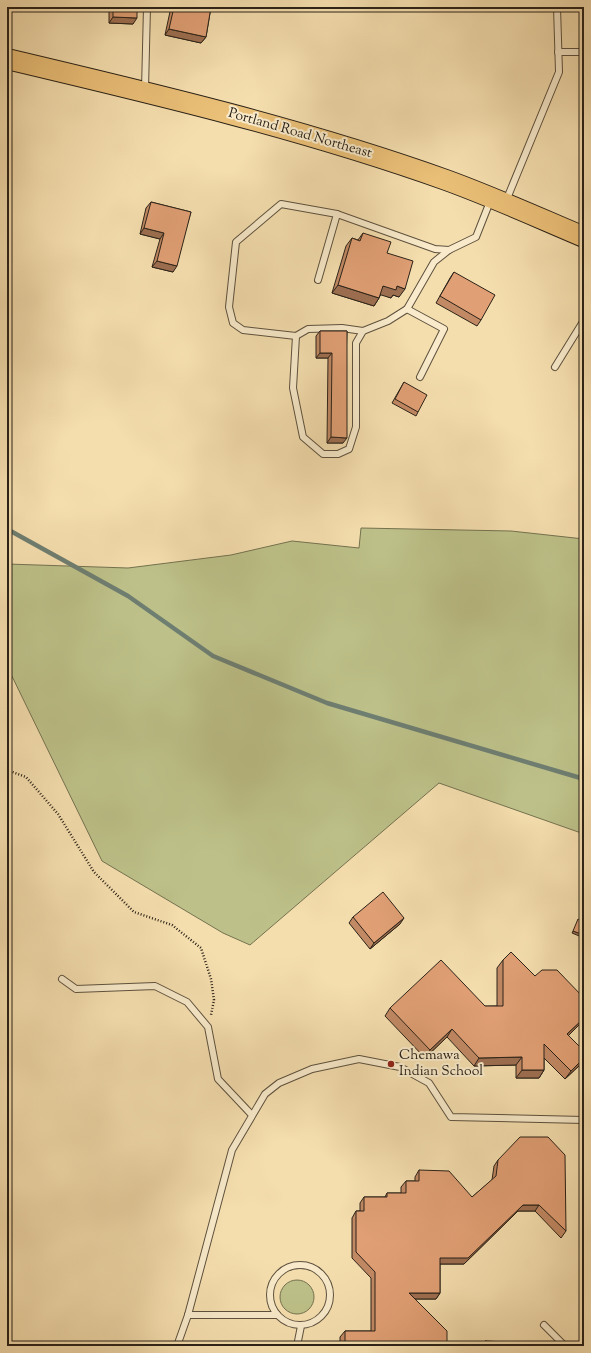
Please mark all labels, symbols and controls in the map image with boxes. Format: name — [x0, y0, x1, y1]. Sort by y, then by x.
street label: Portland Road Northeast — [226, 104, 374, 164]
place label: Chemawa Indian School — [399, 1046, 483, 1082]
marker: Chemawa Indian School — [386, 1059, 396, 1069]

